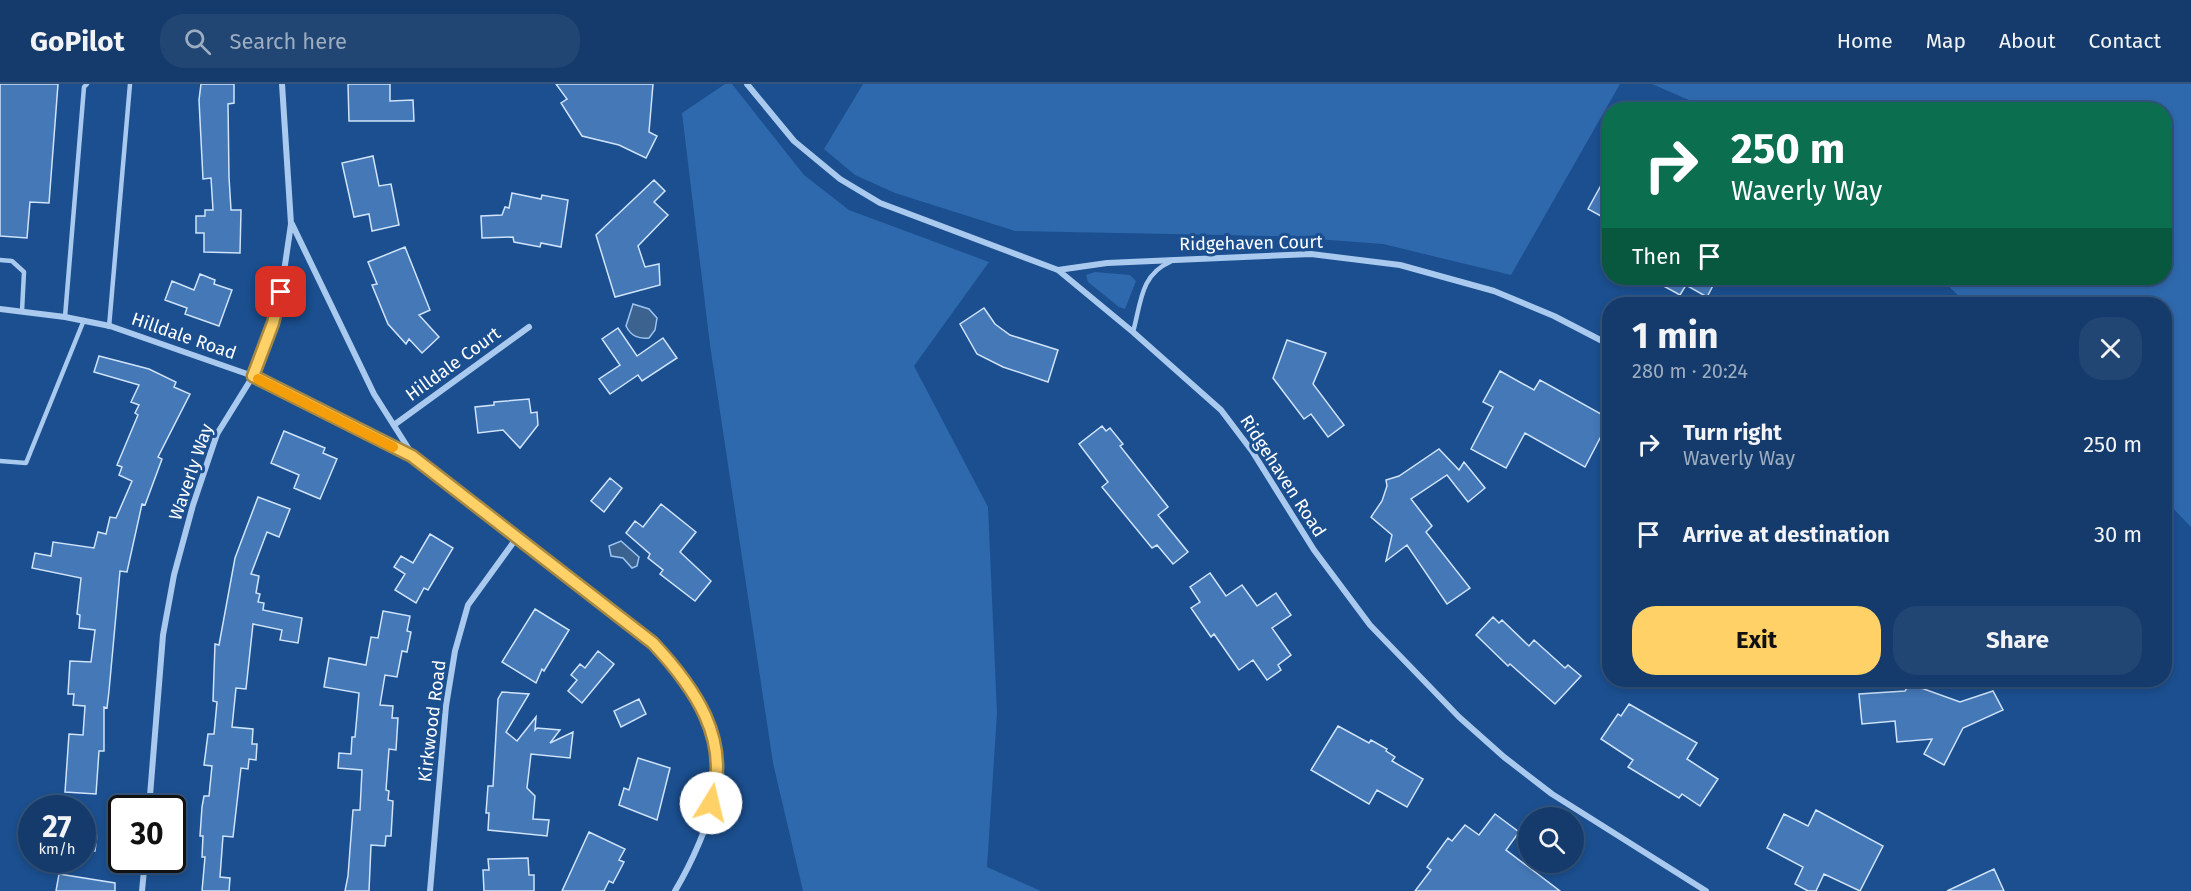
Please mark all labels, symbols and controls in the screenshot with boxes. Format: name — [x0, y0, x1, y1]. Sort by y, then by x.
search box — [160, 14, 580, 68]
text: GoPilot — [30, 25, 124, 58]
icon: search — [181, 25, 214, 58]
text: Search here — [229, 28, 347, 55]
text: Home — [1837, 28, 1893, 54]
text: Map — [1926, 28, 1966, 54]
text: About — [1999, 28, 2056, 54]
text: Contact — [2089, 28, 2161, 54]
text: 250 m — [1731, 124, 1845, 174]
icon: right — [1632, 126, 1710, 204]
text: Waverly Way — [1731, 175, 1882, 207]
street label: Ridgehaven Court — [1179, 231, 1324, 255]
icon: arrive — [1693, 240, 1726, 273]
text: Then — [1632, 243, 1681, 270]
pin — [255, 266, 306, 317]
icon: arrive — [264, 275, 297, 308]
street label: Hilldale Road — [129, 308, 239, 364]
text: 1 min — [1632, 314, 1719, 358]
button: close — [2079, 317, 2142, 380]
street label: Hilldale Court — [401, 322, 505, 406]
text: 280 m · 20:24 — [1632, 359, 1748, 383]
street label: Ridgehaven Road — [1235, 411, 1331, 541]
text: Turn right — [1683, 419, 1782, 446]
street label: Waverly Way — [164, 421, 218, 523]
icon: right — [1632, 428, 1665, 461]
text: 250 m — [2083, 431, 2142, 458]
text: Waverly Way — [1683, 446, 1795, 470]
icon: arrive — [1632, 518, 1665, 551]
text: Arrive at destination — [1683, 521, 1890, 548]
text: 30 m — [2094, 521, 2142, 548]
button: Exit — [1632, 606, 1881, 675]
button: Share — [1893, 606, 2142, 675]
street label: Kirkwood Road — [414, 659, 450, 783]
position arrow — [679, 771, 743, 835]
speed limit sign: 30 — [108, 795, 186, 873]
map controls — [1518, 807, 1584, 873]
button: search — [1518, 807, 1584, 873]
text: 27 — [42, 809, 72, 845]
text: km/h — [38, 840, 76, 858]

